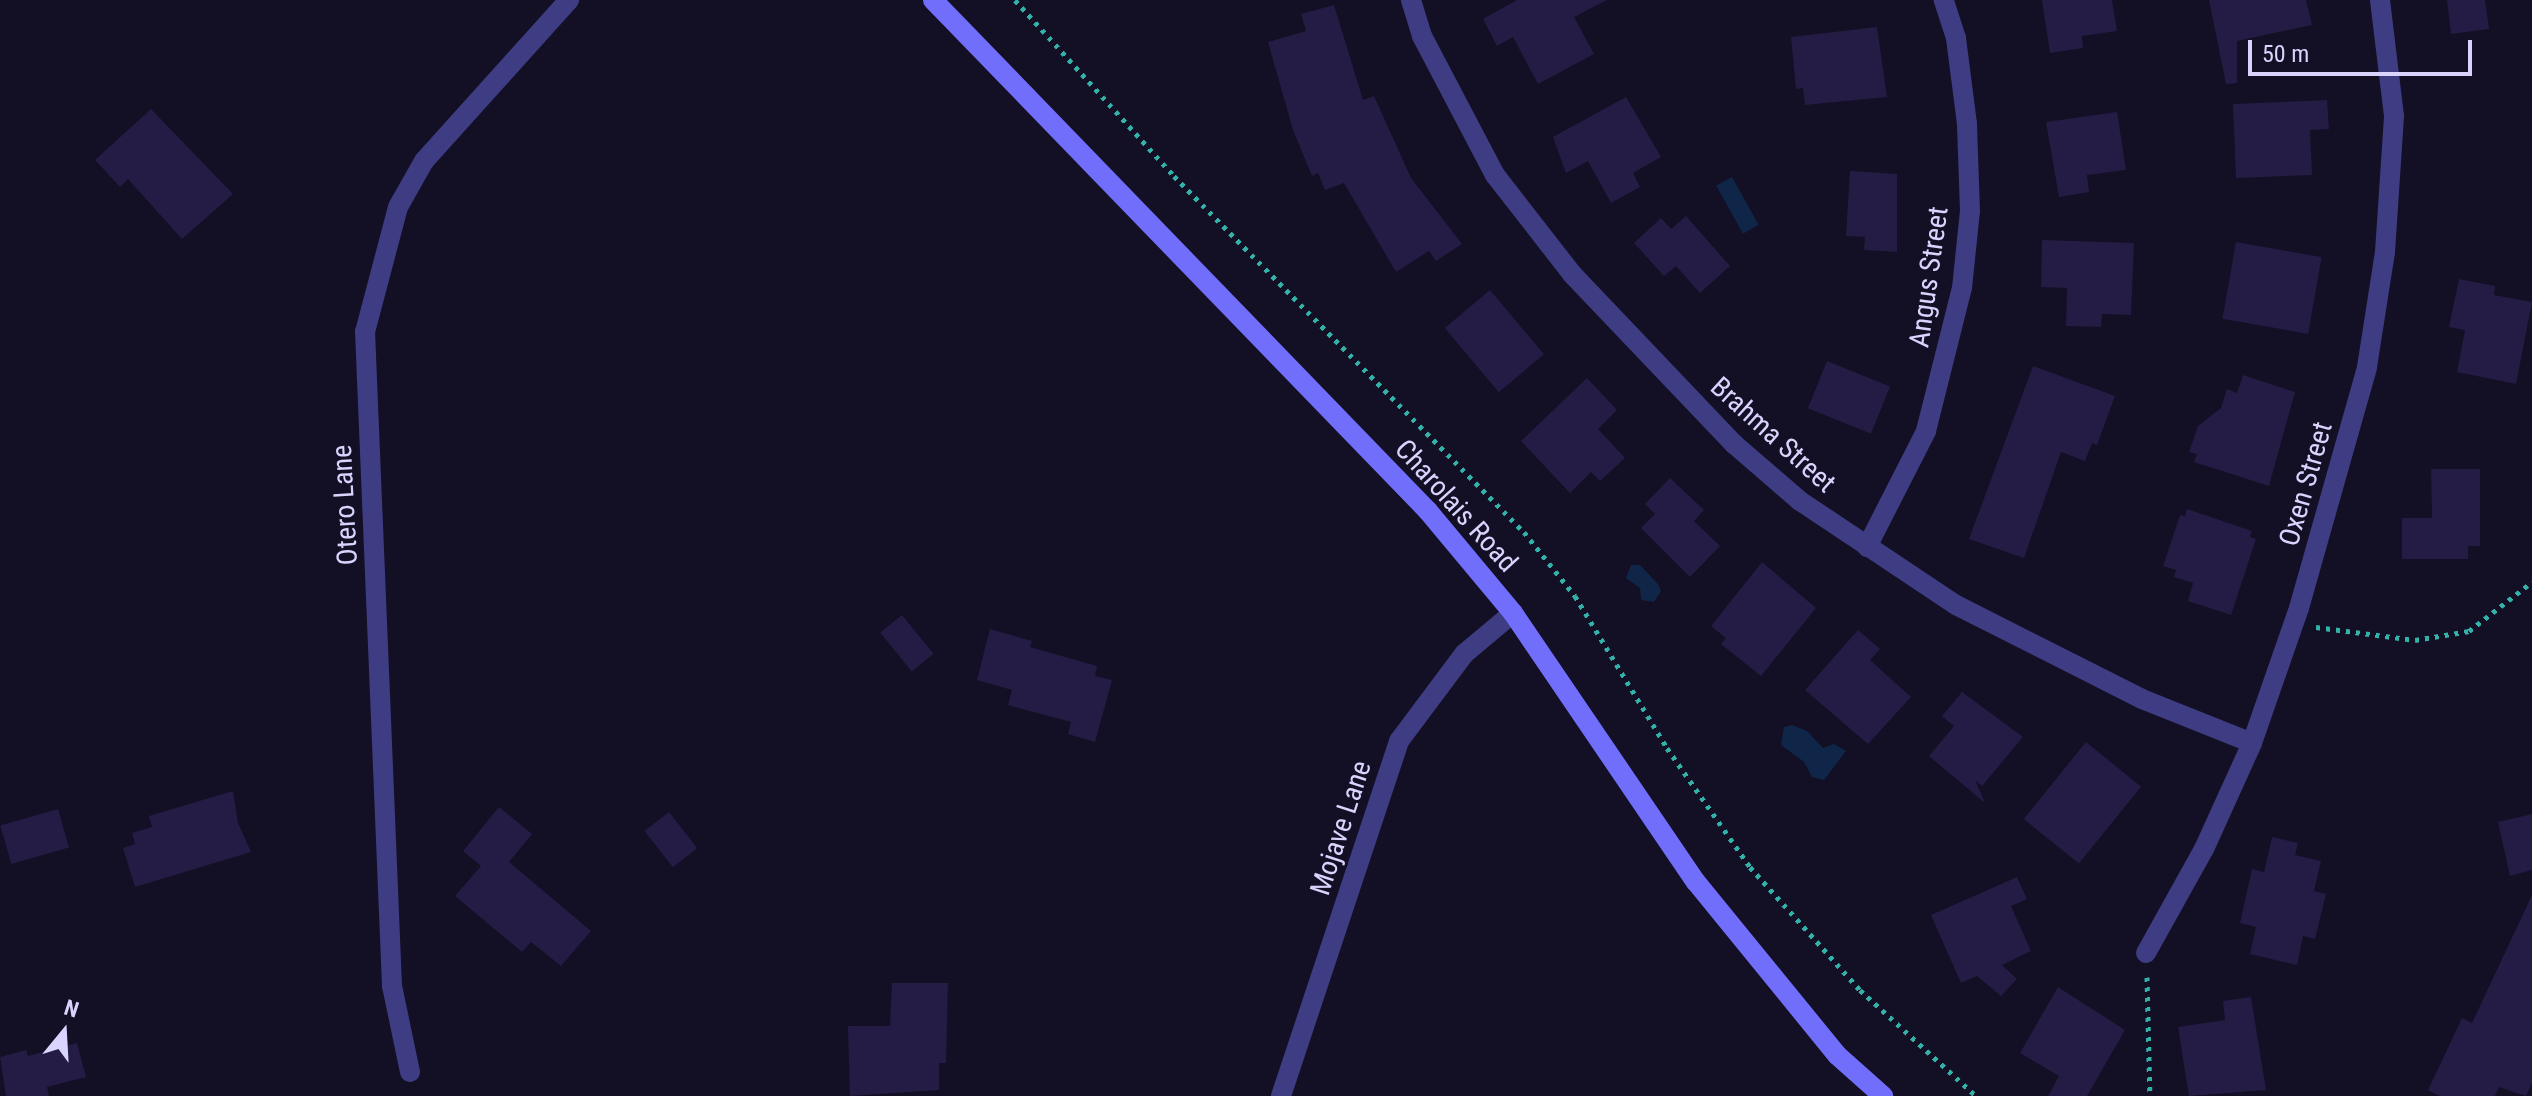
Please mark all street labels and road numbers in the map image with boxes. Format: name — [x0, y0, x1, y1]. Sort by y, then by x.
street label: Angus Street — [1902, 204, 1956, 350]
street label: Brahma Street — [1704, 370, 1842, 500]
street label: Oxen Street — [2272, 418, 2340, 550]
street label: Charolais Road — [1388, 433, 1524, 579]
street label: Otero Lane — [325, 444, 365, 566]
street label: Mojave Lane — [1303, 756, 1379, 900]

